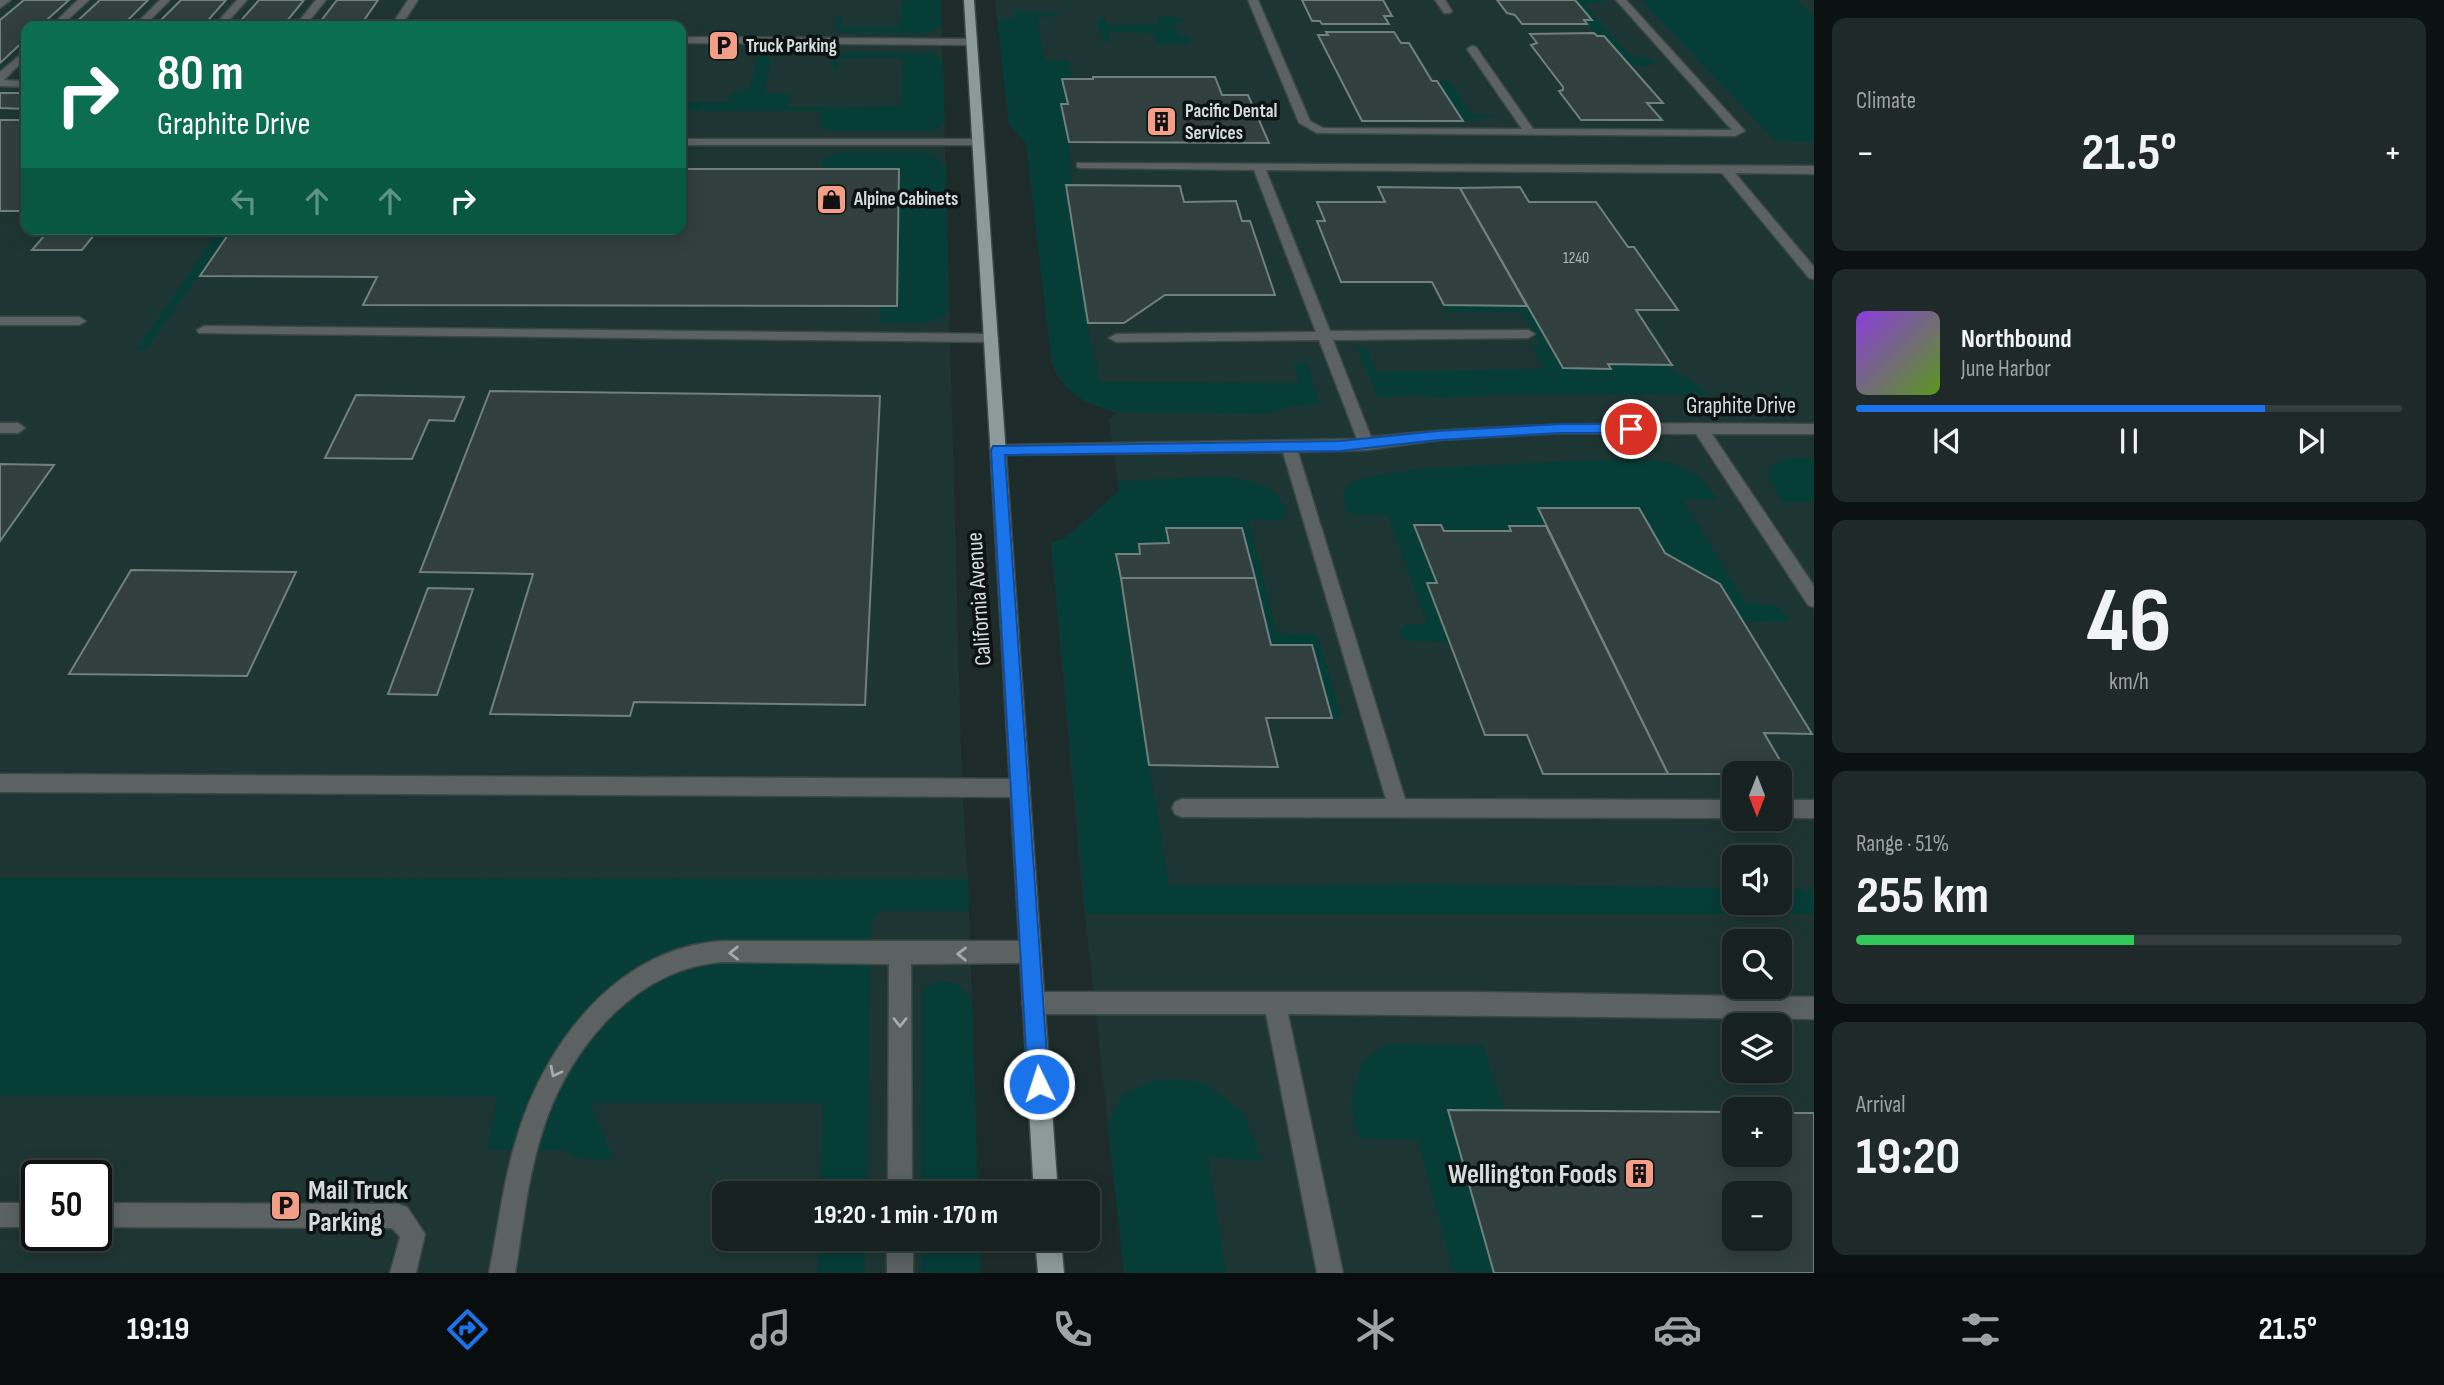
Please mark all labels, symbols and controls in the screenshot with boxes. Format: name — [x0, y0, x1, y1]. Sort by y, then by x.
parking icon: Truck Parking — [706, 29, 740, 63]
place label: Truck Parking — [746, 35, 837, 58]
text: 80 m — [157, 45, 244, 104]
icon: right — [42, 49, 133, 140]
text: Climate — [1856, 87, 1916, 115]
place label: Pacific Dental Services — [1185, 100, 1277, 145]
text: Graphite Drive — [157, 105, 310, 144]
building icon: Pacific Dental Services — [1145, 105, 1179, 139]
text: 21.5° — [2081, 122, 2177, 185]
text: − — [1856, 131, 1875, 176]
text: + — [2383, 131, 2402, 176]
icon: left — [225, 182, 263, 220]
icon: ahead — [298, 182, 336, 220]
icon: ahead — [371, 182, 409, 220]
icon: right — [444, 182, 482, 220]
shop icon: Alpine Cabinets — [814, 182, 848, 216]
place label: Alpine Cabinets — [853, 188, 958, 211]
house number: 1240 — [1563, 249, 1589, 268]
text: Northbound — [1961, 324, 2072, 355]
text: June Harbor — [1961, 355, 2051, 383]
street label: Graphite Drive — [1686, 392, 1796, 420]
pin — [1601, 399, 1661, 459]
icon: arrive — [1612, 410, 1650, 448]
icon: previous — [1928, 422, 1966, 460]
icon: pause — [2110, 422, 2148, 460]
icon: next — [2292, 422, 2330, 460]
street label: California Avenue — [960, 531, 998, 667]
text: 46 — [2086, 568, 2172, 677]
text: km/h — [2109, 668, 2149, 696]
north arrow — [1722, 761, 1792, 831]
map controls — [1722, 761, 1792, 1251]
text: Range · 51% — [1856, 830, 1949, 858]
button: sound — [1722, 845, 1792, 915]
text: 255 km — [1856, 865, 1989, 928]
button: search — [1722, 929, 1792, 999]
one-way arrow — [728, 945, 739, 960]
one-way arrow — [956, 946, 966, 962]
button: layers — [1722, 1013, 1792, 1083]
one-way arrow — [892, 1017, 908, 1027]
position arrow — [1002, 1047, 1076, 1121]
one-way arrow — [550, 1065, 564, 1077]
text: Arrival — [1856, 1091, 1905, 1119]
button: + — [1722, 1097, 1792, 1167]
text: 19:20 — [1856, 1126, 1960, 1189]
building icon: Wellington Foods — [1623, 1157, 1657, 1191]
place label: Wellington Foods — [1448, 1158, 1617, 1191]
speed limit sign: 50 — [21, 1160, 112, 1251]
place label: Mail Truck Parking — [308, 1174, 408, 1239]
button: − — [1722, 1181, 1792, 1251]
parking icon: Mail Truck Parking — [268, 1189, 302, 1223]
text: 19:20 · 1 min · 170 m — [814, 1200, 998, 1231]
icon: directions — [443, 1305, 492, 1354]
icon: music — [746, 1305, 795, 1354]
icon: phone — [1048, 1305, 1097, 1354]
icon: climate — [1351, 1305, 1400, 1354]
icon: car — [1653, 1305, 1702, 1354]
icon: filters — [1956, 1305, 2005, 1354]
text: 19:19 — [127, 1310, 189, 1349]
text: 21.5° — [2258, 1310, 2317, 1349]

